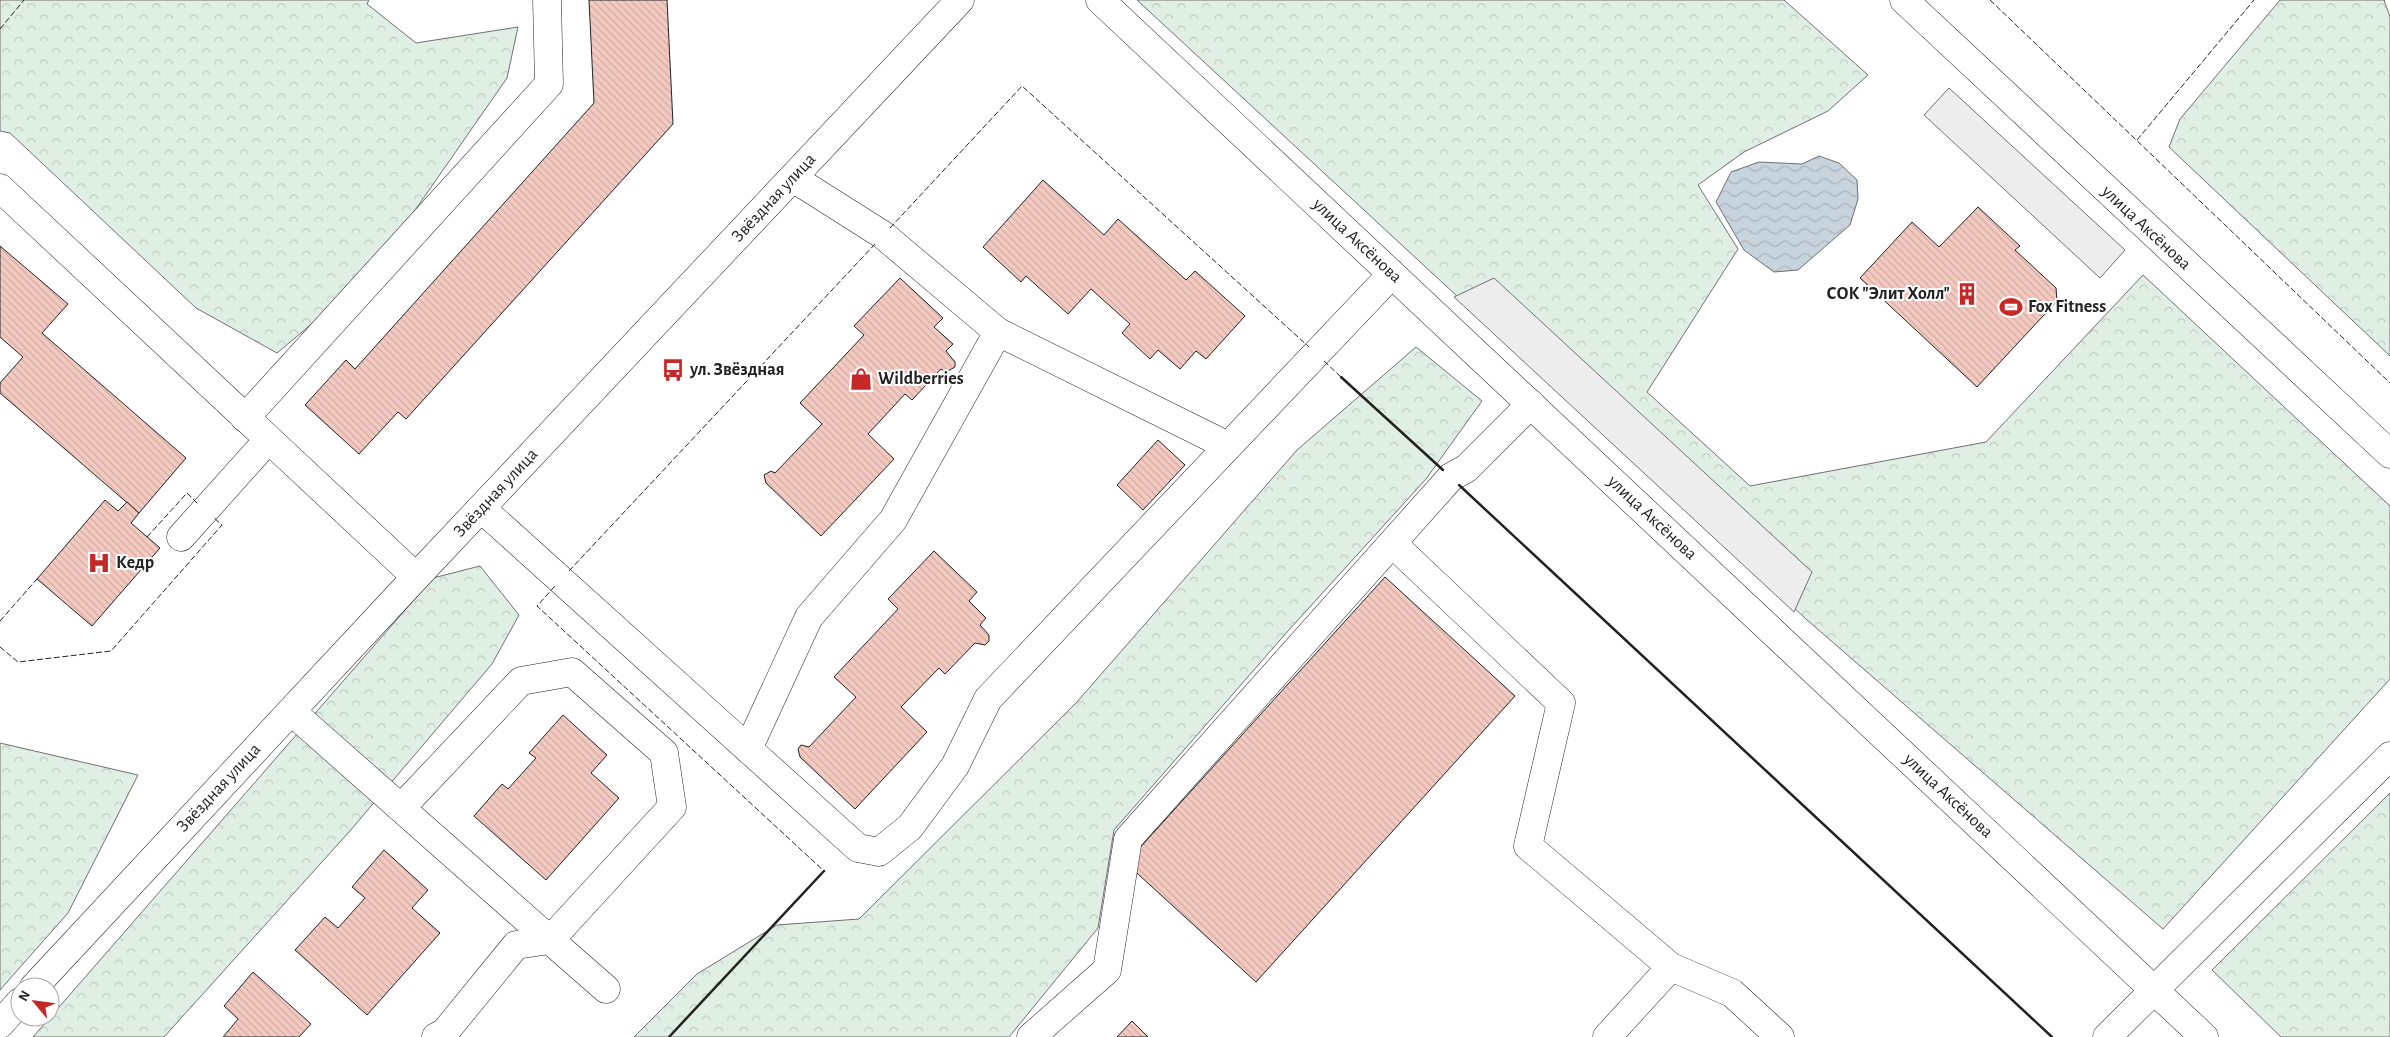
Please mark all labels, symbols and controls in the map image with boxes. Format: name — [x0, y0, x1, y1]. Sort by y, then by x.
street label: Звёздная улица — [729, 150, 819, 246]
street label: улица Аксёнова — [2097, 182, 2194, 274]
street label: улица Аксёнова — [1308, 195, 1405, 287]
building icon: СОК "Элит Холл" — [1954, 281, 1980, 307]
place label: СОК "Элит Холл" — [1826, 285, 1950, 303]
sports icon: Fox Fitness — [1998, 294, 2024, 320]
place label: Fox Fitness — [2028, 298, 2106, 316]
bus stop icon: ул. Звёздная — [660, 357, 686, 383]
place label: ул. Звёздная — [689, 361, 785, 379]
shop icon: Wildberries — [848, 366, 874, 392]
place label: Wildberries — [878, 370, 964, 388]
street label: Звёздная улица — [451, 445, 541, 541]
street label: улица Аксёнова — [1603, 472, 1700, 564]
hospital icon: Кедр — [86, 550, 112, 576]
place label: Кедр — [116, 554, 154, 572]
street label: Звёздная улица — [174, 740, 264, 836]
street label: улица Аксёнова — [1899, 750, 1996, 842]
north arrow — [10, 977, 60, 1027]
text: N — [16, 989, 33, 1004]

